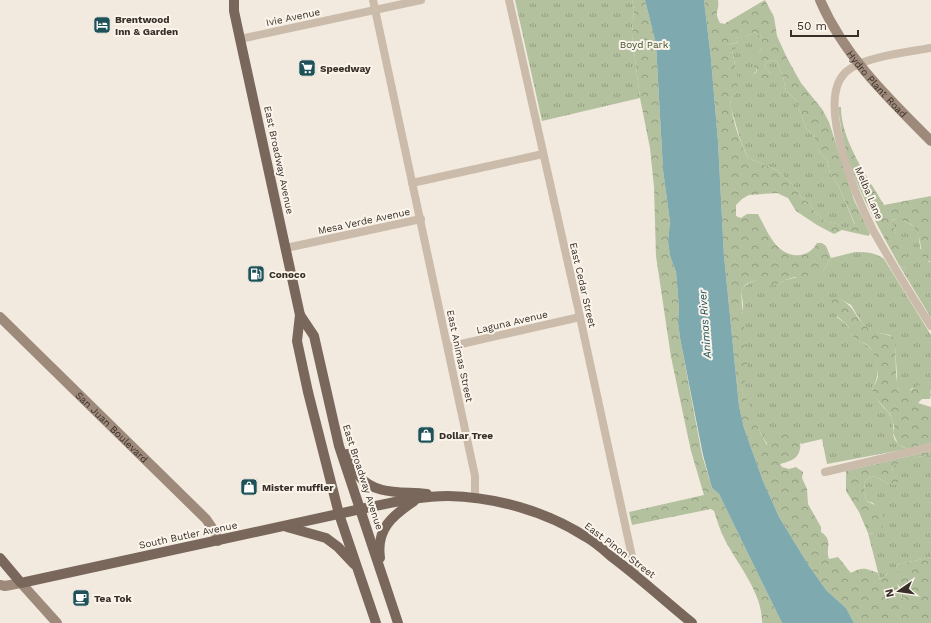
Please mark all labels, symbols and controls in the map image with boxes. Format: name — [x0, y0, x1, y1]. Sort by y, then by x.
street label: Ivie Avenue — [265, 6, 321, 28]
scale bar — [791, 12, 858, 38]
place label: Brentwood Inn & Garden — [115, 14, 178, 37]
hotel icon: Brentwood Inn & Garden — [92, 15, 112, 35]
text: 50 m — [797, 19, 827, 33]
park label: Boyd Park — [620, 39, 669, 50]
street label: Hydro Plant Road — [845, 48, 910, 119]
supermarket icon: Speedway — [297, 58, 317, 78]
place label: Speedway — [320, 63, 371, 74]
street label: East Broadway Avenue — [262, 105, 296, 215]
street label: Melba Lane — [853, 165, 885, 221]
street label: Mesa Verde Avenue — [317, 206, 411, 236]
street label: East Cedar Street — [568, 241, 598, 329]
fuel station icon: Conoco — [246, 264, 266, 284]
place label: Conoco — [269, 269, 306, 280]
water label: Animas River — [696, 288, 714, 360]
street label: Laguna Avenue — [475, 308, 549, 336]
street label: East Animas Street — [445, 309, 475, 404]
street label: San Juan Boulevard — [74, 389, 150, 465]
street label: East Broadway Avenue — [341, 423, 385, 531]
shop icon: Dollar Tree — [416, 425, 436, 445]
place label: Dollar Tree — [439, 430, 493, 441]
shop icon: Mister muffler — [239, 477, 259, 497]
place label: Mister muffler — [262, 482, 334, 493]
street label: South Butler Avenue — [138, 519, 238, 551]
street label: East Pinon Street — [583, 520, 658, 581]
north arrow — [879, 571, 919, 611]
cafe icon: Tea Tok — [71, 588, 91, 608]
text: N — [882, 588, 897, 599]
place label: Tea Tok — [94, 593, 132, 604]

